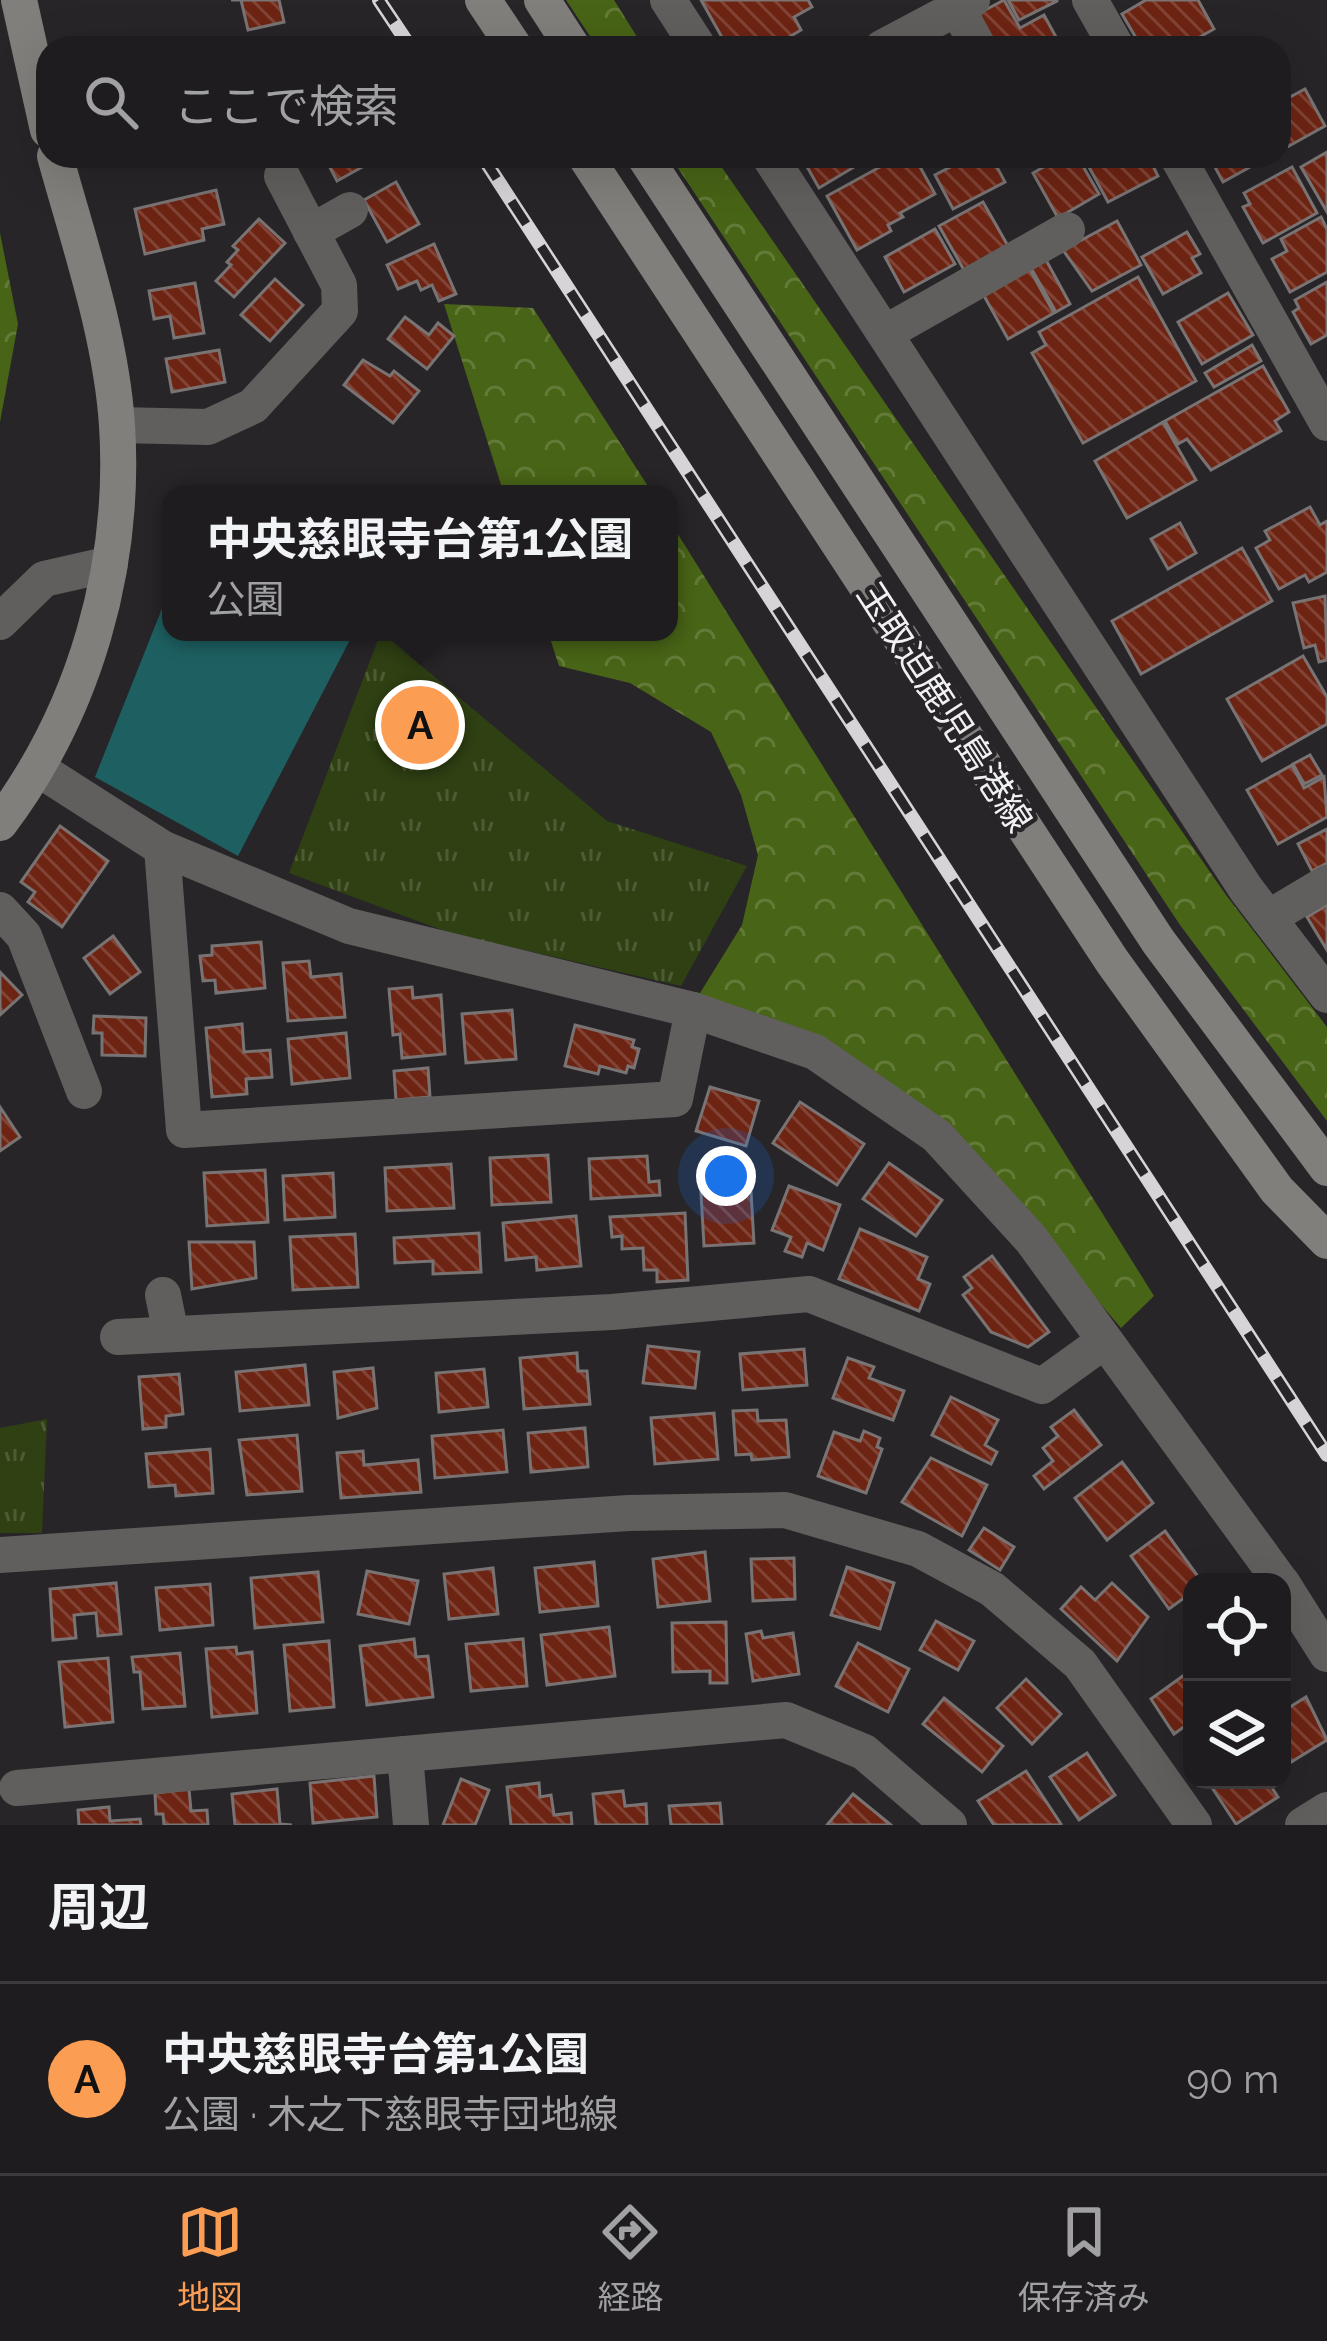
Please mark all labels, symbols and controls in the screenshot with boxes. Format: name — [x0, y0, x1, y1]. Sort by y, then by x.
search box — [36, 36, 1291, 168]
icon: search — [78, 69, 144, 135]
text: ここで検索 — [174, 80, 399, 133]
popup — [162, 485, 678, 641]
text: 中央慈眼寺台第1公園 — [206, 513, 634, 566]
street label: 玉取迫鹿児島港線 — [849, 575, 1041, 839]
text: 公園 — [206, 576, 284, 622]
pin: A — [381, 680, 459, 770]
your location — [696, 1146, 756, 1206]
map controls — [1183, 1573, 1291, 1789]
button: locate — [1183, 1573, 1291, 1681]
button: layers — [1183, 1681, 1291, 1789]
text: 周辺 — [48, 1877, 150, 1937]
text: 中央慈眼寺台第1公園 — [162, 2028, 589, 2081]
text: A — [74, 2056, 100, 2102]
text: 90 m — [1186, 2056, 1279, 2102]
text: 公園 · 木之下慈眼寺団地線 — [162, 2091, 618, 2137]
tab: 地図 — [177, 2199, 243, 2319]
tab: 経路 — [597, 2199, 663, 2319]
tab: 保存済み — [1018, 2199, 1150, 2319]

